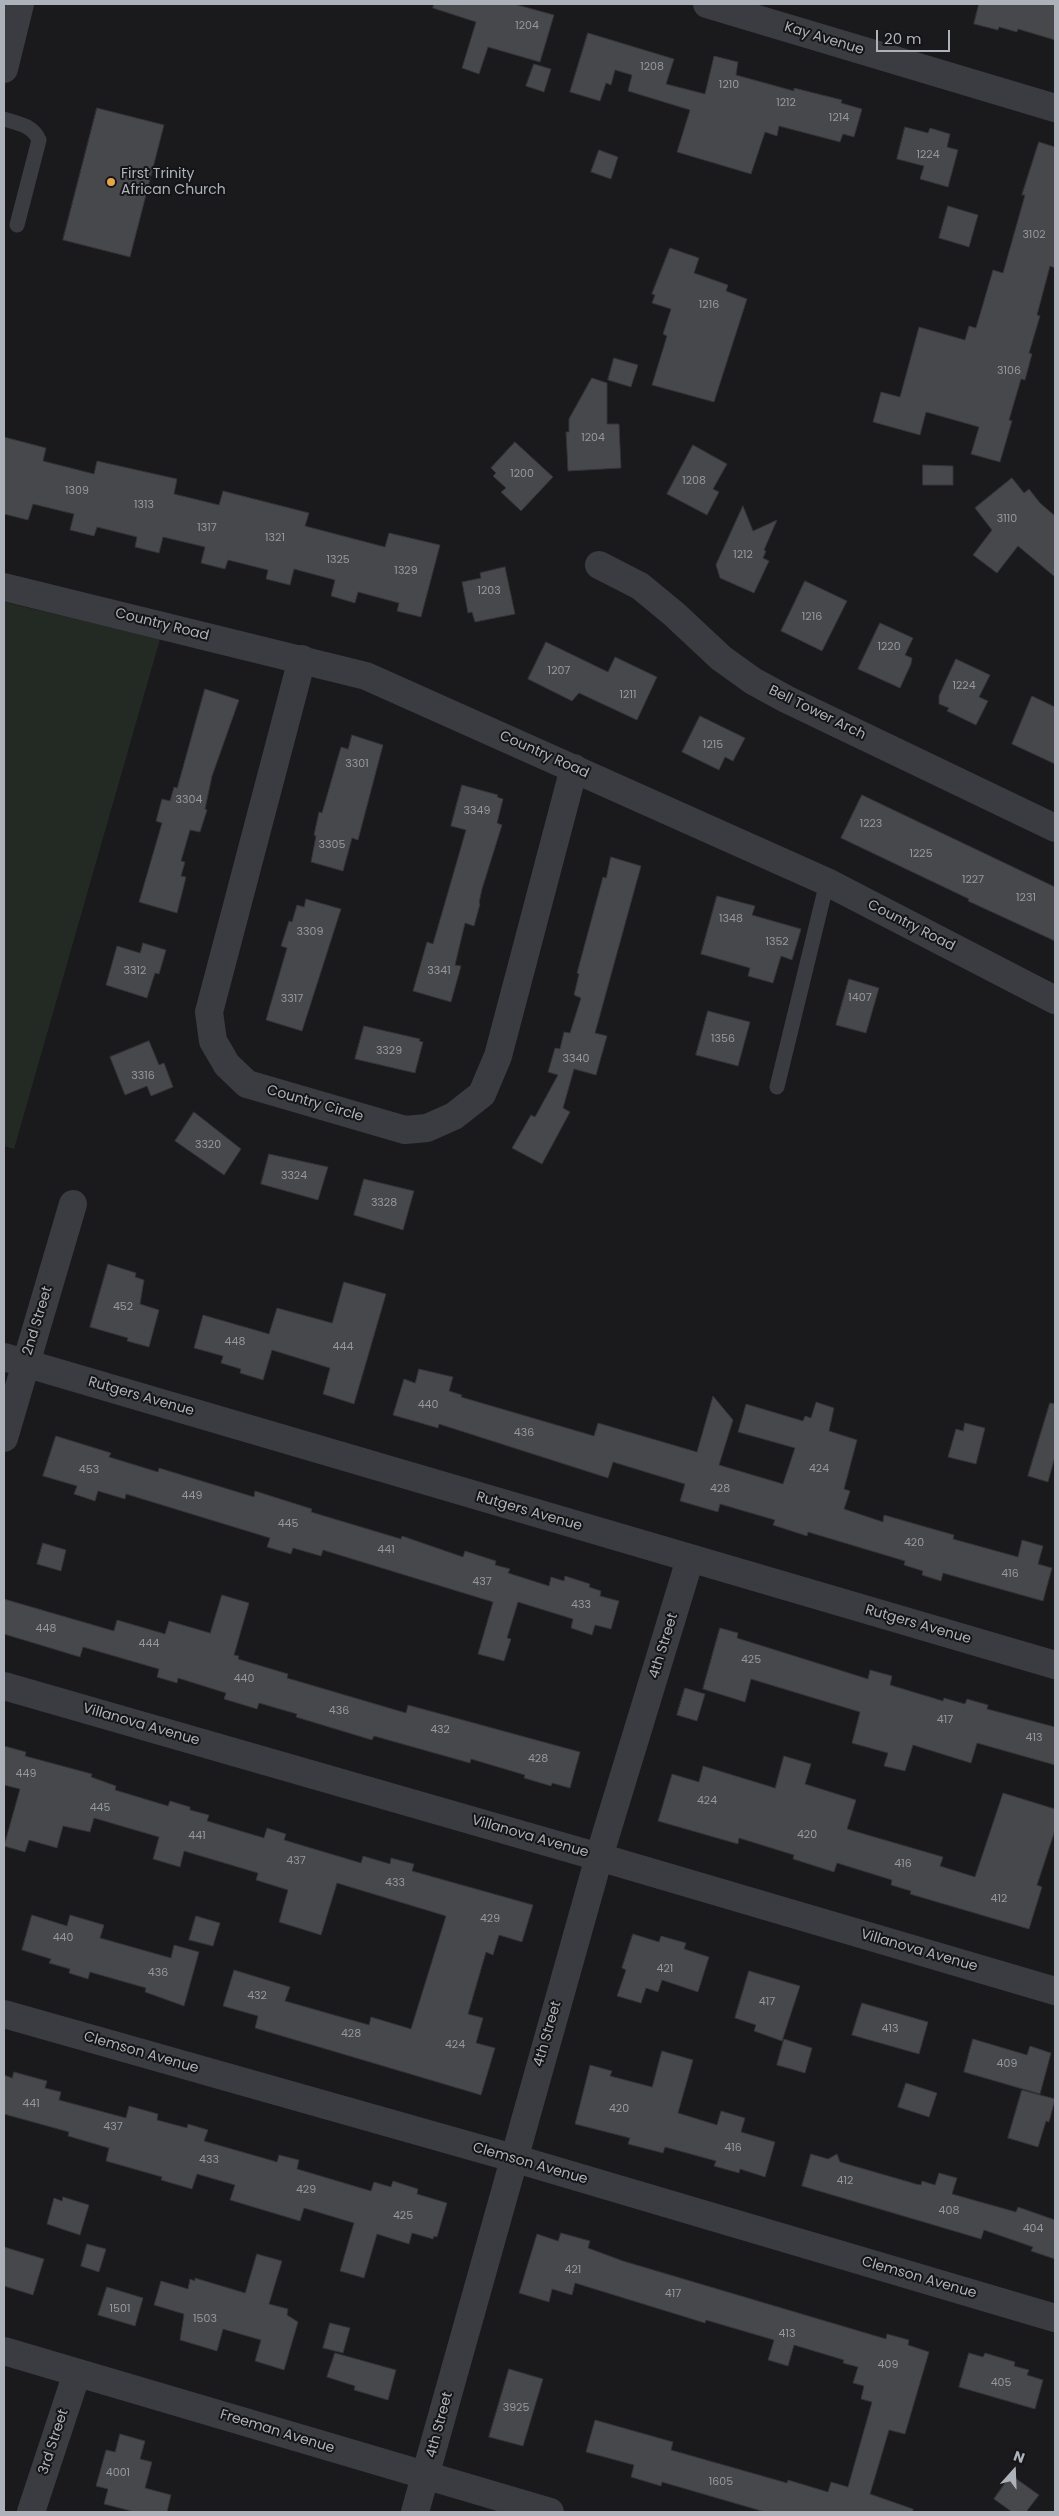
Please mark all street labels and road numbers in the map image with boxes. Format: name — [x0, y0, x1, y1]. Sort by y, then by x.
street label: Kay Avenue — [782, 19, 866, 59]
street label: Country Road — [113, 605, 211, 645]
street label: Bell Tower Arch — [766, 682, 868, 744]
street label: Country Road — [497, 728, 591, 782]
street label: Country Road — [864, 897, 958, 955]
street label: Country Circle — [265, 1082, 365, 1126]
street label: 2nd Street — [20, 1284, 56, 1358]
street label: Rutgers Avenue — [86, 1374, 196, 1420]
street label: Rutgers Avenue — [474, 1489, 584, 1535]
street label: Rutgers Avenue — [863, 1602, 973, 1648]
street label: 4th Street — [646, 1611, 682, 1681]
street label: Villanova Avenue — [81, 1700, 201, 1750]
street label: Villanova Avenue — [470, 1812, 590, 1862]
street label: Villanova Avenue — [859, 1926, 979, 1976]
street label: 4th Street — [531, 1999, 565, 2069]
street label: Clemson Avenue — [82, 2029, 200, 2077]
street label: Clemson Avenue — [471, 2140, 589, 2188]
street label: Clemson Avenue — [860, 2254, 978, 2302]
street label: 4th Street — [423, 2390, 457, 2460]
street label: 3rd Street — [36, 2407, 72, 2477]
street label: Freeman Avenue — [218, 2407, 336, 2457]

